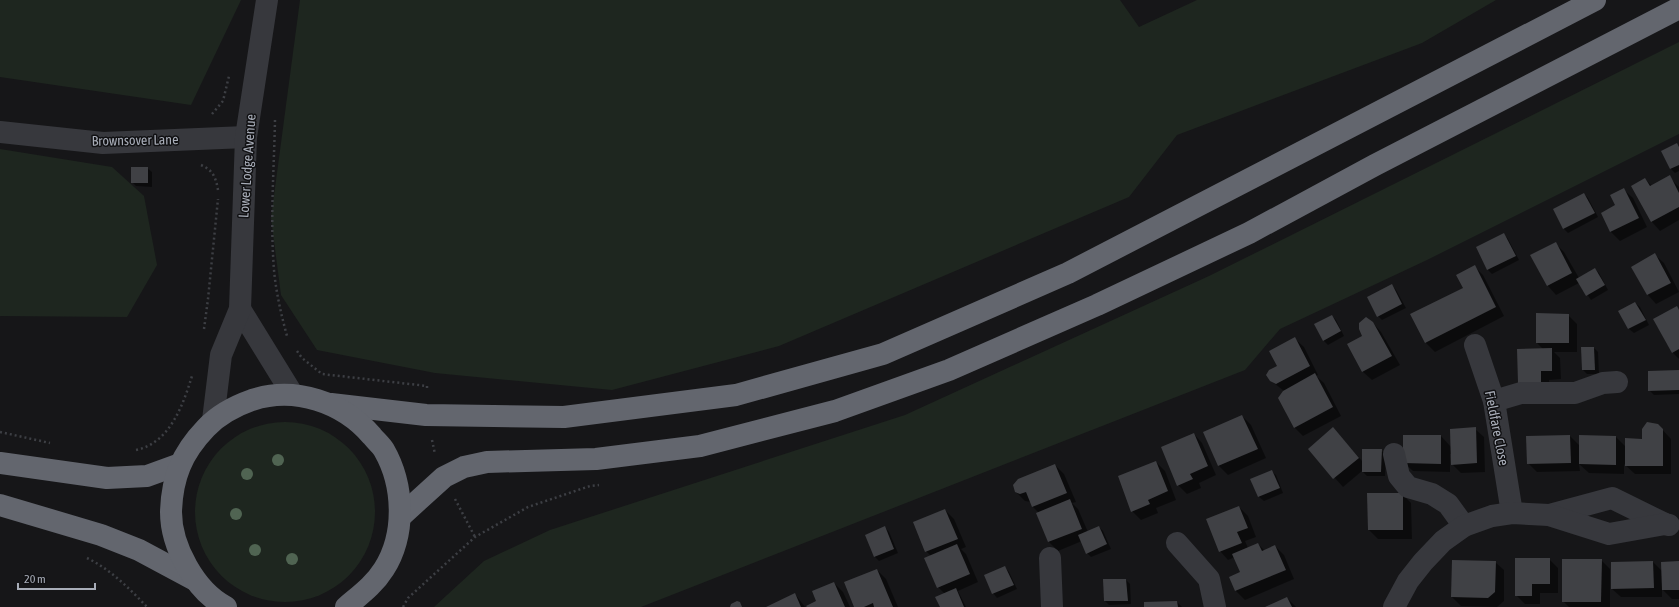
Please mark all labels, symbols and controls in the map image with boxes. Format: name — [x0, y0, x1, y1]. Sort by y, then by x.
street label: Lower Lodge Avenue — [235, 114, 259, 218]
street label: Brownsover Lane — [91, 131, 179, 149]
street label: Fieldfare Close — [1482, 389, 1512, 467]
scale bar — [18, 565, 95, 591]
text: 20 m — [24, 572, 46, 586]

